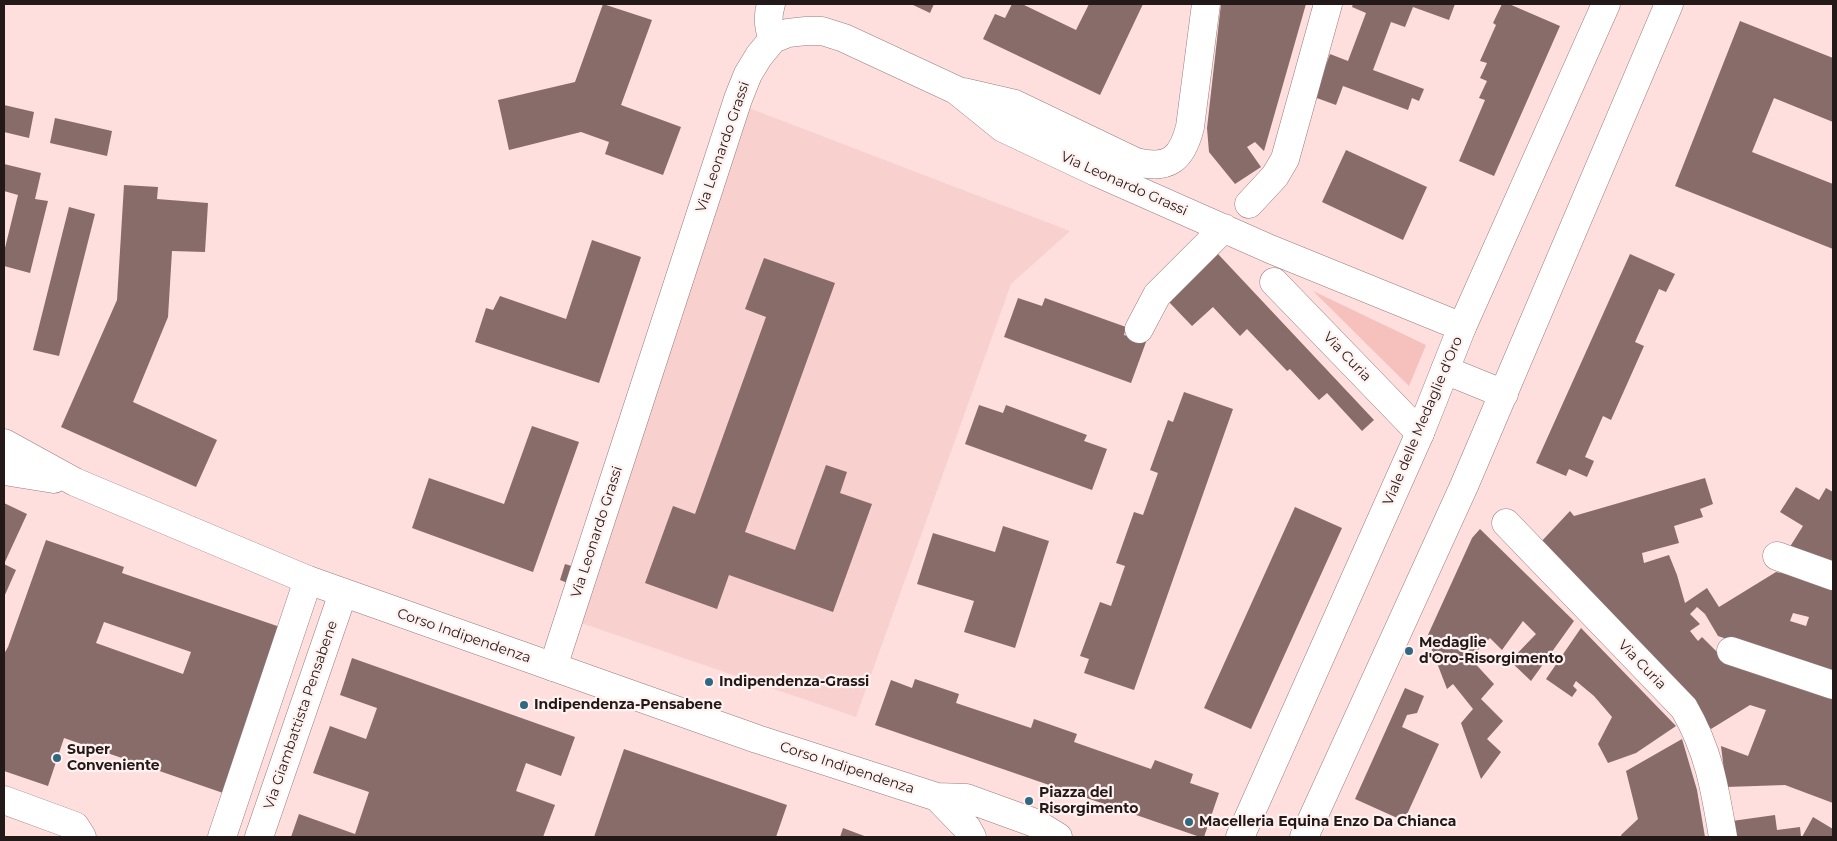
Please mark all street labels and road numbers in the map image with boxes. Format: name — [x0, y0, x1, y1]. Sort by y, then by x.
street label: Via Leonardo Grassi — [693, 79, 753, 215]
street label: Via Leonardo Grassi — [1058, 148, 1190, 220]
street label: Via Curia — [1319, 329, 1375, 385]
street label: Viale delle Medaglie d'Oro — [1380, 334, 1466, 508]
street label: Via Leonardo Grassi — [568, 464, 626, 600]
street label: Corso Indipendenza — [395, 605, 533, 667]
street label: Via Giambattista Pensabene — [261, 618, 341, 812]
street label: Via Curia — [1614, 637, 1670, 693]
street label: Corso Indipendenza — [778, 738, 916, 798]

